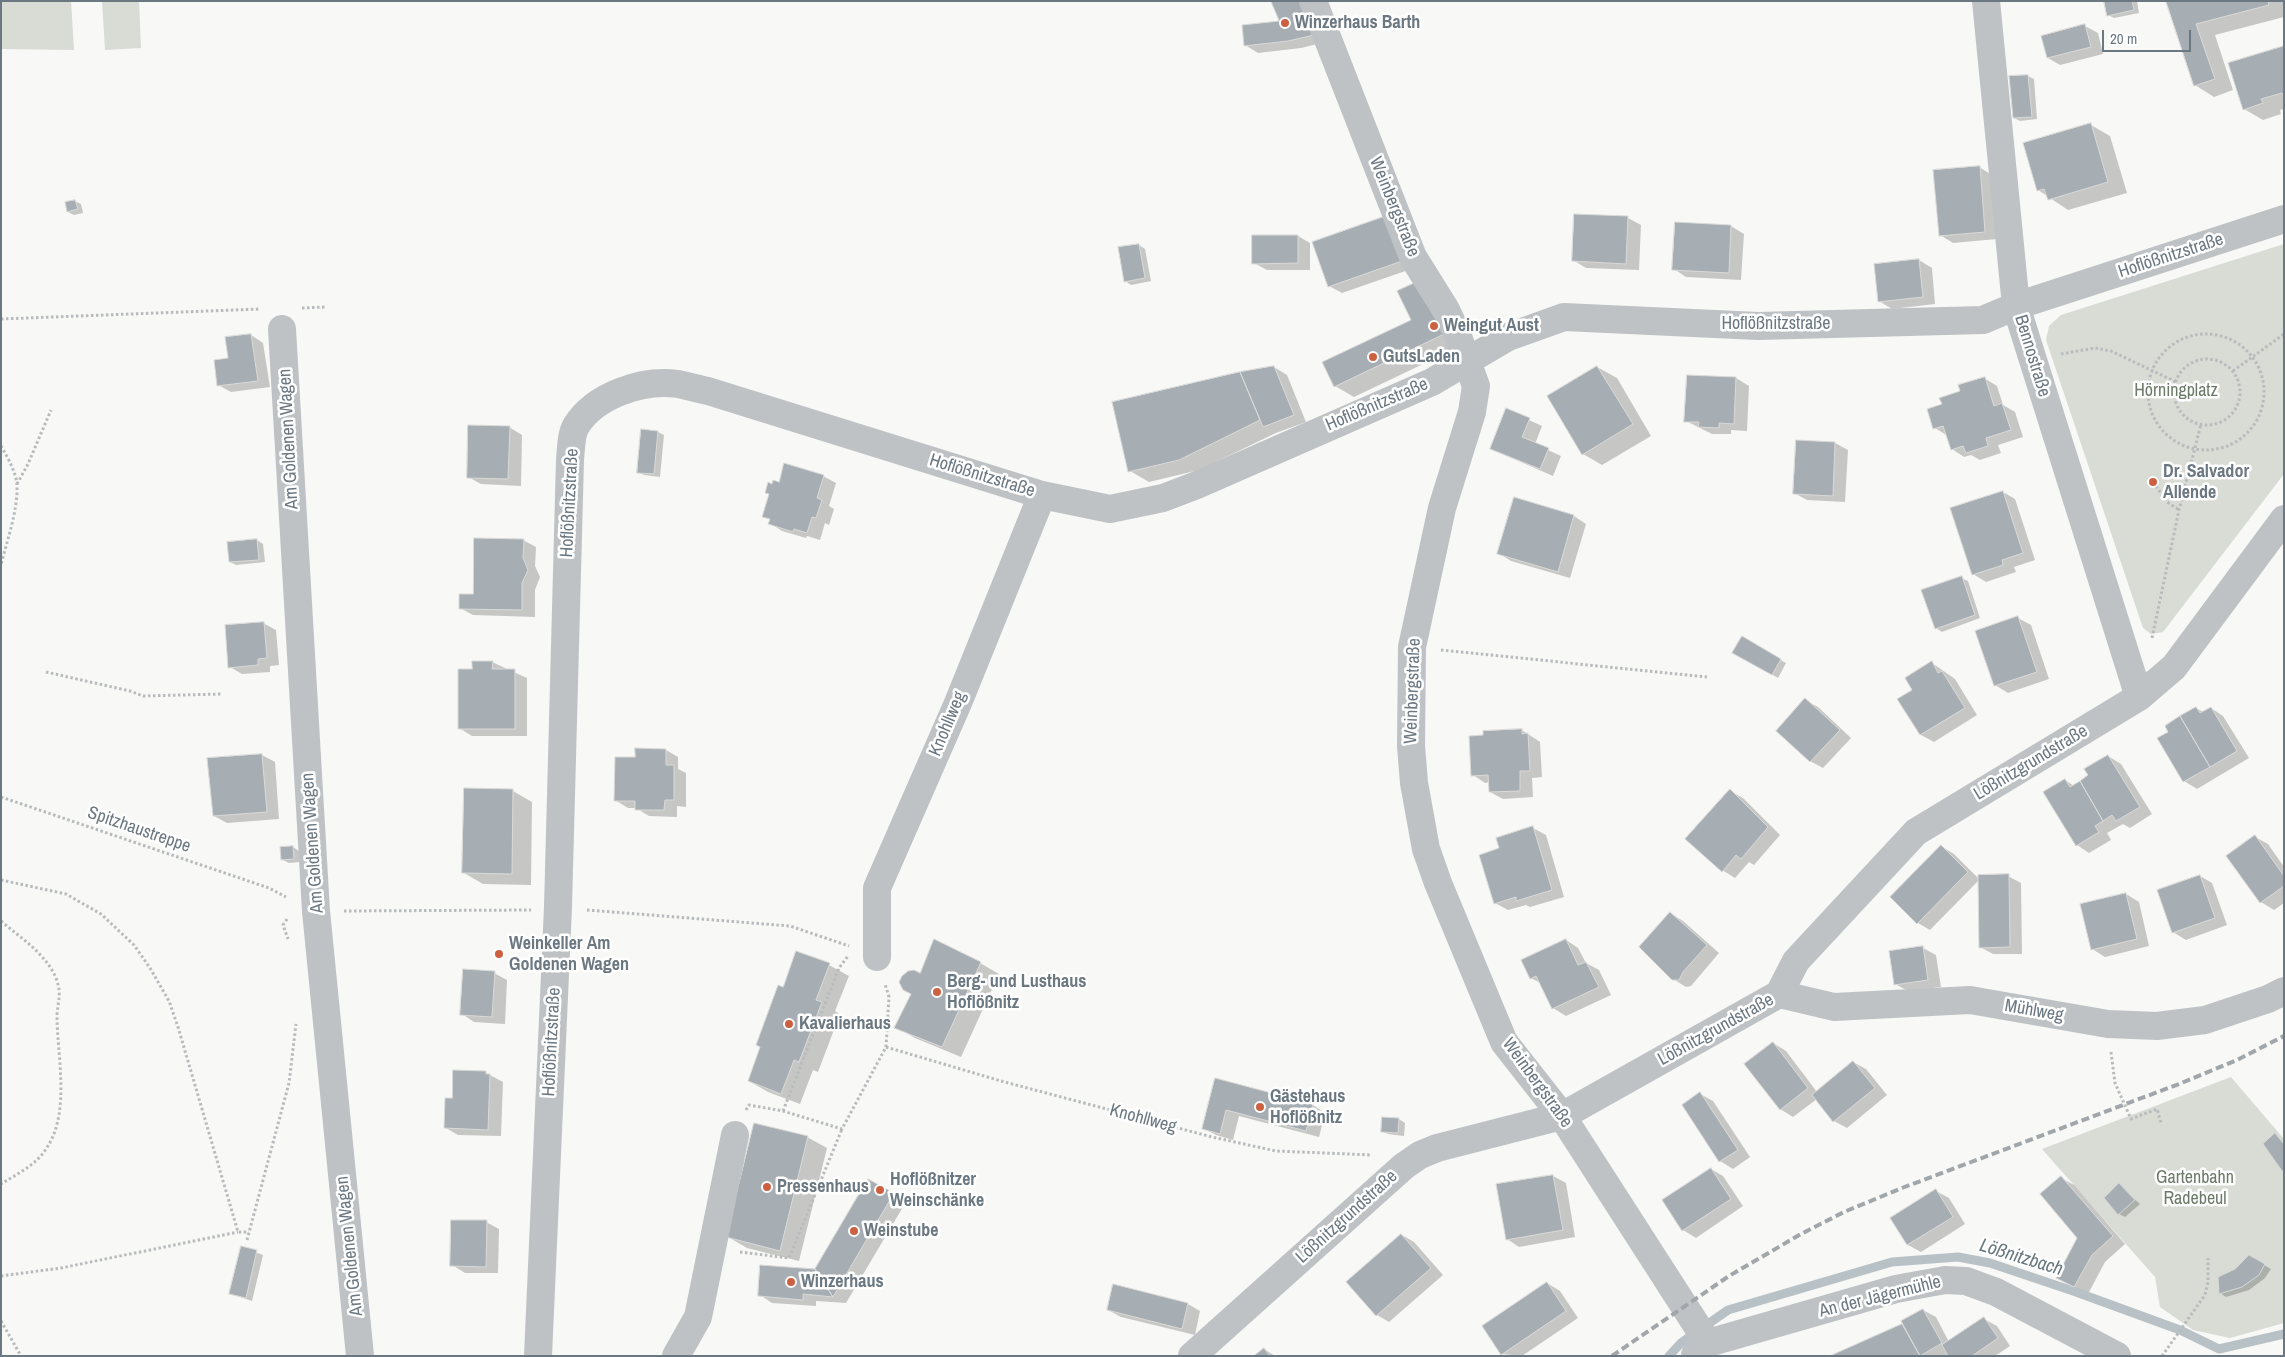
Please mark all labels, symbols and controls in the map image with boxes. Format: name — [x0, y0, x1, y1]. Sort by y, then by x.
place label: Winzerhaus Barth — [1295, 12, 1420, 34]
marker: Winzerhaus Barth — [1279, 17, 1291, 29]
scale bar — [2105, 20, 2194, 52]
text: 20 m — [2110, 28, 2137, 49]
street label: Weinbergstraße — [1364, 154, 1424, 260]
street label: Hoflößnitzstraße — [2116, 229, 2226, 283]
street label: Bennostraße — [2009, 312, 2055, 400]
street label: Hoflößnitzstraße — [1721, 313, 1831, 335]
place label: Weingut Aust — [1444, 315, 1539, 337]
marker: Weingut Aust — [1428, 320, 1440, 332]
place label: GutsLaden — [1383, 346, 1460, 368]
marker: GutsLaden — [1367, 351, 1379, 363]
street label: Am Goldenen Wagen — [275, 368, 303, 510]
street label: Hoflößnitzstraße — [1323, 374, 1431, 436]
park label: Hörningplatz — [2134, 380, 2218, 402]
street label: Hoflößnitzstraße — [556, 448, 584, 558]
street label: Hoflößnitzstraße — [927, 450, 1037, 502]
place label: Dr. Salvador Allende — [2163, 461, 2249, 504]
marker: Dr. Salvador Allende — [2147, 476, 2159, 488]
street label: Weinbergstraße — [1400, 638, 1426, 744]
street label: Knohllweg — [925, 688, 971, 760]
street label: Lößnitzgrundstraße — [1970, 721, 2092, 805]
street label: Am Goldenen Wagen — [297, 772, 329, 914]
street label: Spitzhaustreppe — [85, 802, 193, 858]
place label: Weinkeller Am Goldenen Wagen — [509, 933, 629, 976]
marker: Weinkeller Am Goldenen Wagen — [493, 948, 505, 960]
place label: Berg- und Lusthaus Hoflößnitz — [947, 971, 1086, 1014]
marker: Berg- und Lusthaus Hoflößnitz — [931, 986, 943, 998]
street label: Hoflößnitzstraße — [538, 987, 566, 1097]
street label: Lößnitzgrundstraße — [1654, 989, 1778, 1071]
street label: Mühlweg — [2003, 995, 2065, 1027]
place label: Kavalierhaus — [799, 1013, 891, 1035]
marker: Kavalierhaus — [783, 1018, 795, 1030]
street label: Weinbergstraße — [1497, 1034, 1577, 1132]
place label: Gästehaus Hoflößnitz — [1270, 1086, 1345, 1128]
street label: Knohllweg — [1107, 1100, 1179, 1138]
marker: Gästehaus Hoflößnitz — [1254, 1101, 1266, 1113]
street label: Lößnitzgrundstraße — [1292, 1166, 1402, 1268]
park label: Gartenbahn Radebeul — [2156, 1167, 2234, 1210]
place label: Hoflößnitzer Weinschänke — [890, 1169, 984, 1212]
street label: Am Goldenen Wagen — [332, 1175, 368, 1317]
place label: Pressenhaus — [777, 1176, 869, 1198]
marker: Pressenhaus — [761, 1181, 773, 1193]
marker: Hoflößnitzer Weinschänke — [874, 1184, 886, 1196]
place label: Weinstube — [864, 1220, 938, 1242]
marker: Weinstube — [848, 1225, 860, 1237]
water label: Lößnitzbach — [1977, 1235, 2065, 1281]
place label: Winzerhaus — [801, 1271, 884, 1293]
street label: An der Jägermühle — [1817, 1271, 1943, 1323]
marker: Winzerhaus — [785, 1276, 797, 1288]

